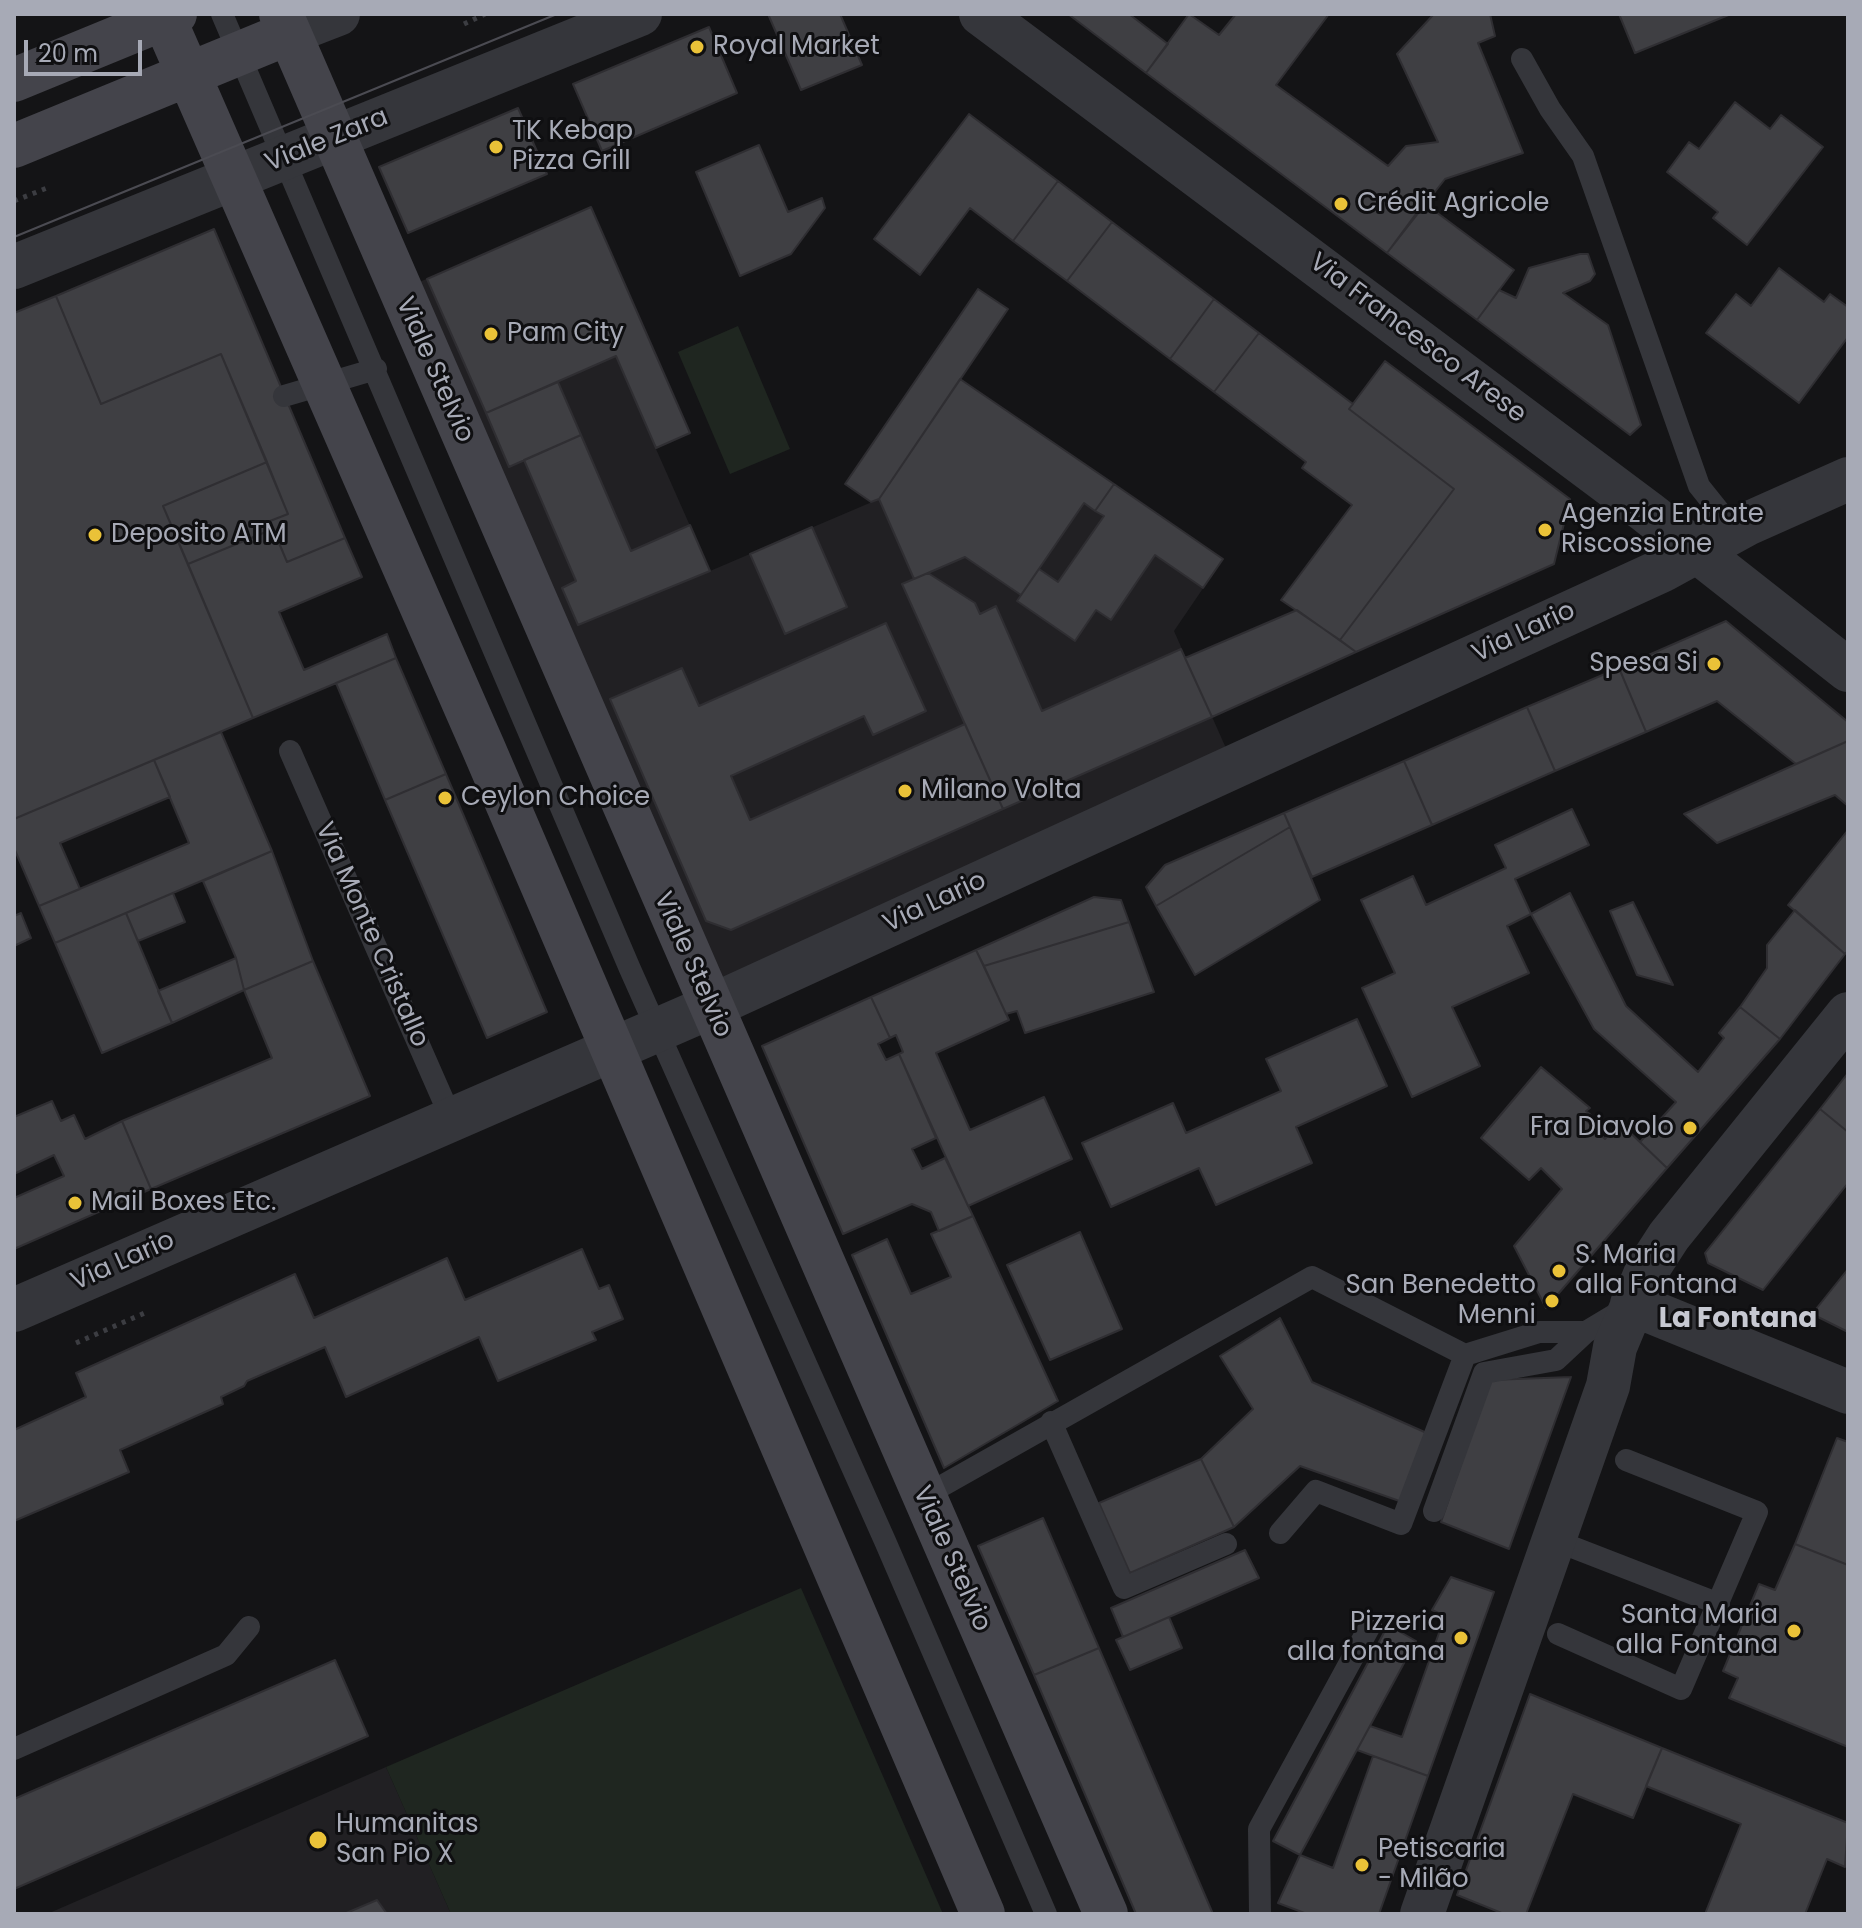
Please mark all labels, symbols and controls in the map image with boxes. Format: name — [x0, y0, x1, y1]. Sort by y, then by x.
scale bar — [28, 24, 146, 74]
place label: Royal Market — [713, 31, 880, 63]
text: 20 m — [38, 37, 98, 70]
marker: Royal Market — [688, 38, 706, 56]
street label: Viale Zara — [261, 102, 393, 180]
place label: TK Kebap Pizza Grill — [512, 116, 633, 178]
marker: TK Kebap Pizza Grill — [487, 138, 505, 156]
place label: Crédit Agricole — [1357, 188, 1549, 220]
marker: Crédit Agricole — [1332, 195, 1350, 213]
street label: Via Francesco Arese — [1302, 247, 1532, 431]
street label: Viale Stelvio — [388, 292, 480, 448]
place label: Pam City — [507, 318, 624, 350]
marker: Pam City — [482, 325, 500, 343]
place label: Agenzia Entrate Riscossione — [1561, 499, 1764, 560]
place label: Deposito ATM — [111, 519, 287, 551]
marker: Agenzia Entrate Riscossione — [1536, 521, 1554, 539]
marker: Deposito ATM — [86, 526, 104, 544]
street label: Via Lario — [1468, 596, 1580, 670]
place label: Spesa Si — [1589, 648, 1698, 680]
marker: Spesa Si — [1705, 655, 1723, 673]
place label: Milano Volta — [921, 775, 1082, 807]
place label: Ceylon Choice — [461, 782, 650, 814]
marker: Milano Volta — [896, 782, 914, 800]
marker: Ceylon Choice — [436, 789, 454, 807]
street label: Via Monte Cristallo — [307, 818, 435, 1052]
street label: Via Lario — [879, 866, 991, 940]
street label: Viale Stelvio — [646, 887, 738, 1043]
place label: Fra Diavolo — [1530, 1112, 1674, 1144]
marker: Fra Diavolo — [1681, 1119, 1699, 1137]
place label: Mail Boxes Etc. — [91, 1187, 276, 1219]
marker: Mail Boxes Etc. — [66, 1194, 84, 1212]
street label: Via Lario — [66, 1225, 180, 1299]
place label: S. Maria alla Fontana — [1575, 1240, 1738, 1302]
marker: S. Maria alla Fontana — [1550, 1262, 1568, 1280]
place label: San Benedetto Menni — [1345, 1270, 1536, 1332]
marker: San Benedetto Menni — [1543, 1292, 1561, 1310]
district label: La Fontana — [1659, 1303, 1817, 1337]
street label: Viale Stelvio — [905, 1481, 997, 1637]
place label: Santa Maria alla Fontana — [1615, 1600, 1778, 1662]
place label: Pizzeria alla fontana — [1287, 1607, 1445, 1668]
marker: Santa Maria alla Fontana — [1785, 1622, 1803, 1640]
marker: Pizzeria alla fontana — [1452, 1629, 1470, 1647]
place label: Humanitas San Pio X — [336, 1809, 479, 1870]
marker: Humanitas San Pio X — [307, 1829, 329, 1851]
place label: Petiscaria - Milão — [1378, 1834, 1506, 1896]
marker: Petiscaria - Milão — [1353, 1856, 1371, 1874]

